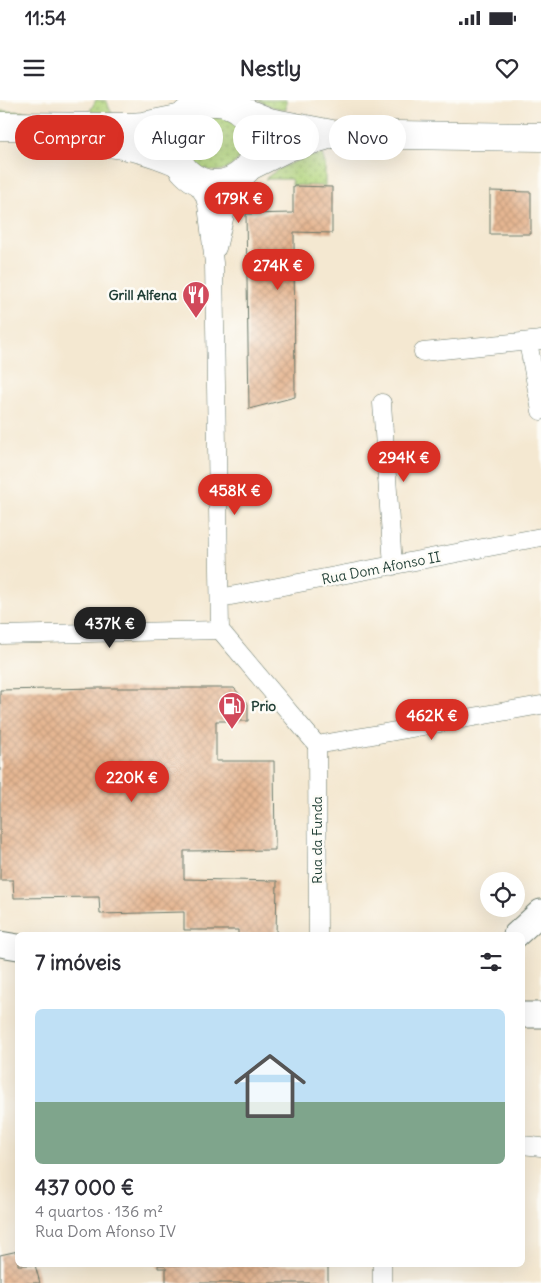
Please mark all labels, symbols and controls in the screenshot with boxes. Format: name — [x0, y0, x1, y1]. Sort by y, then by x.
text: 11:54 — [25, 6, 66, 30]
icon: menu — [20, 54, 48, 82]
text: Nestly — [240, 54, 301, 82]
icon: heart — [493, 54, 521, 82]
chip: Comprar — [15, 115, 124, 160]
chip: Alugar — [134, 115, 223, 160]
chip: Filtros — [233, 115, 319, 160]
chip: Novo — [329, 115, 406, 160]
pin: 179K € — [198, 182, 280, 224]
text: 179K € — [215, 188, 263, 208]
pin: 274K € — [237, 248, 319, 291]
text: 274K € — [253, 255, 303, 275]
restaurant icon: Grill Alfena — [181, 280, 211, 319]
place label: Grill Alfena — [108, 286, 177, 304]
pin: 294K € — [363, 440, 445, 483]
text: 294K € — [378, 447, 430, 467]
pin: 458K € — [194, 474, 276, 516]
text: 458K € — [209, 480, 261, 500]
street label: Rua Dom Afonso II — [320, 548, 442, 588]
pin: 437K € — [69, 606, 151, 649]
text: 437K € — [85, 613, 135, 633]
fuel station icon: Prio — [217, 691, 247, 730]
place label: Prio — [251, 697, 276, 715]
pin: 462K € — [391, 698, 473, 741]
text: 462K € — [406, 705, 458, 725]
pin: 220K € — [91, 760, 173, 803]
text: 220K € — [106, 767, 158, 787]
street label: Rua da Funda — [308, 796, 326, 884]
map controls — [480, 872, 525, 917]
button: locate — [480, 872, 525, 917]
icon: filters — [477, 948, 505, 976]
text: 7 imóveis — [35, 949, 121, 976]
icon: home — [225, 1041, 315, 1131]
text: 437 000 € — [35, 1174, 134, 1201]
text: 4 quartos · 136 m² — [35, 1201, 163, 1221]
text: Rua Dom Afonso IV — [35, 1221, 176, 1241]

